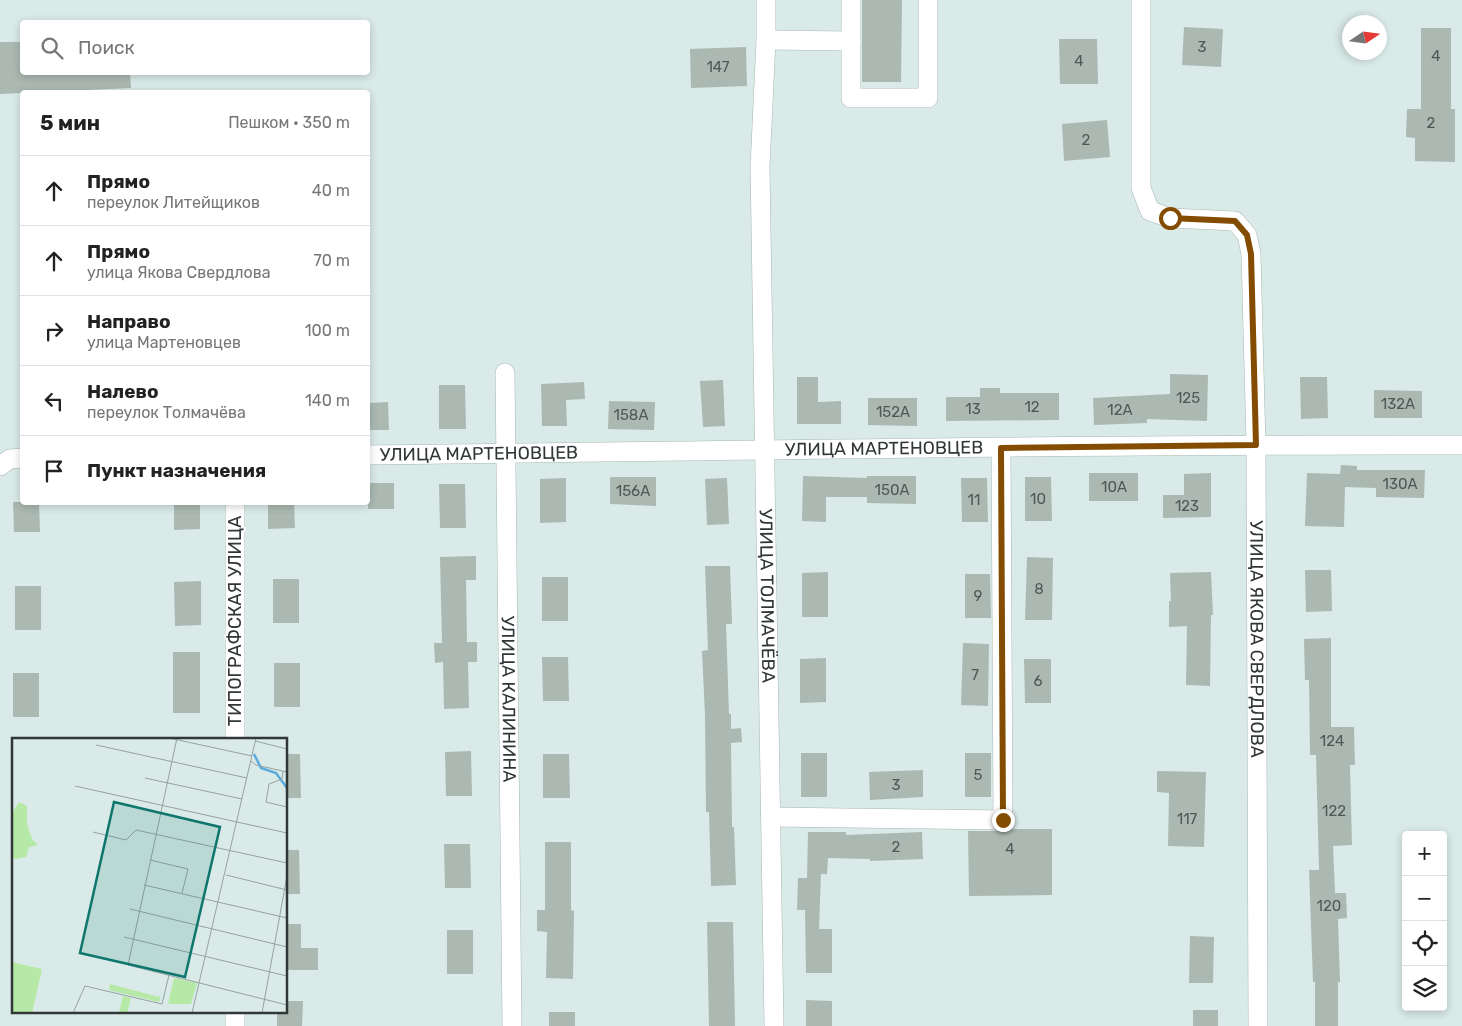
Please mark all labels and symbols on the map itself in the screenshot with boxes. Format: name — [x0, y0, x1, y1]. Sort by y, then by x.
north arrow — [1342, 15, 1387, 60]
house number: 3 — [1197, 38, 1207, 56]
house number: 4 — [1431, 47, 1441, 65]
house number: 4 — [1074, 52, 1084, 70]
house number: 147 — [706, 58, 730, 76]
house number: 2 — [1427, 114, 1436, 132]
house number: 2 — [1082, 131, 1091, 149]
route start — [1159, 207, 1182, 230]
house number: 125 — [1176, 389, 1200, 407]
house number: 132А — [1381, 395, 1415, 413]
house number: 12 — [1024, 398, 1040, 416]
house number: 13 — [965, 400, 981, 418]
house number: 12А — [1107, 401, 1133, 419]
house number: 152А — [876, 403, 910, 421]
house number: 158А — [614, 406, 648, 424]
street label: УЛИЦА МАРТЕНОВЦЕВ — [785, 436, 983, 461]
street label: УЛИЦА МАРТЕНОВЦЕВ — [380, 441, 578, 466]
house number: 130А — [1382, 475, 1418, 493]
house number: 10А — [1101, 478, 1127, 496]
house number: 150А — [875, 481, 909, 499]
house number: 156А — [616, 482, 650, 500]
house number: 10 — [1030, 490, 1046, 508]
house number: 11 — [968, 491, 980, 509]
house number: 123 — [1175, 497, 1199, 515]
street label: УЛИЦА ТОЛМАЧЁВА — [755, 509, 779, 683]
street label: ТИПОГРАФСКАЯ УЛИЦА — [224, 516, 246, 726]
street label: УЛИЦА ЯКОВА СВЕРДЛОВА — [1245, 520, 1268, 758]
house number: 8 — [1034, 580, 1044, 598]
house number: 9 — [974, 587, 983, 605]
street label: УЛИЦА КАЛИНИНА — [497, 616, 520, 782]
house number: 7 — [971, 666, 979, 684]
house number: 6 — [1033, 672, 1043, 690]
house number: 124 — [1320, 732, 1344, 750]
inset map — [12, 738, 288, 1014]
house number: 5 — [974, 766, 983, 784]
house number: 3 — [891, 776, 901, 794]
house number: 122 — [1322, 802, 1346, 820]
route end — [992, 809, 1015, 832]
house number: 117 — [1177, 810, 1198, 828]
house number: 2 — [892, 838, 901, 856]
house number: 4 — [1005, 840, 1015, 858]
house number: 120 — [1317, 897, 1341, 915]

